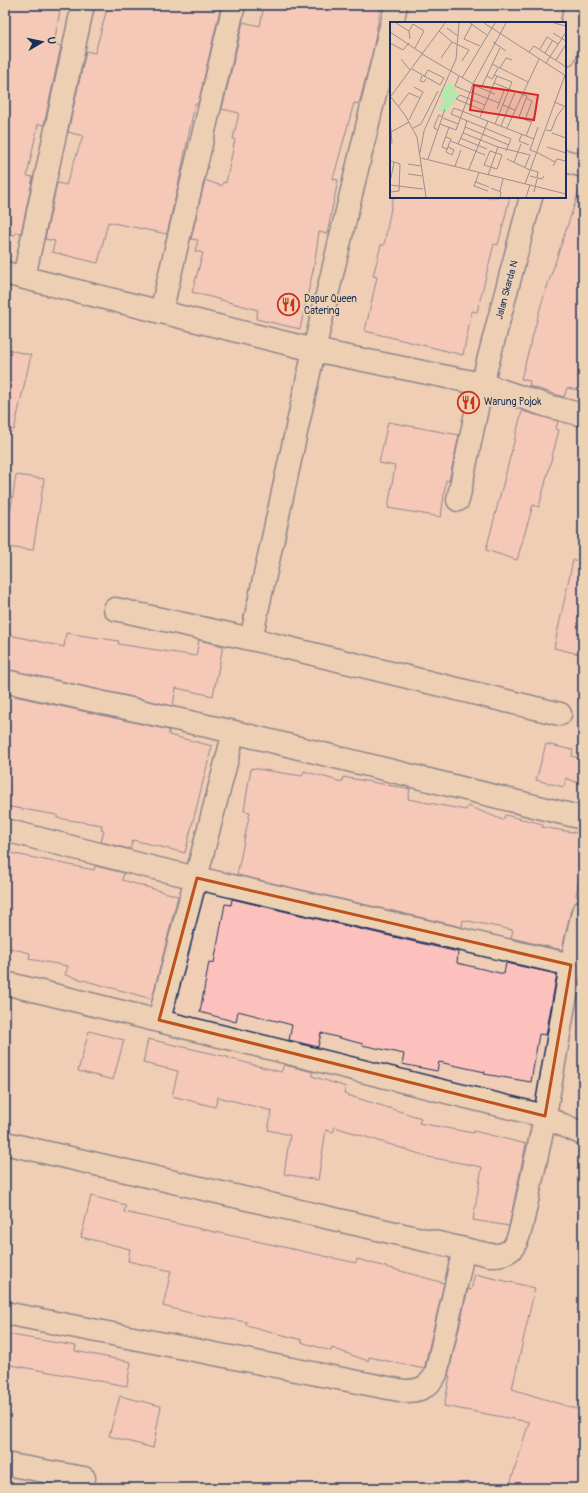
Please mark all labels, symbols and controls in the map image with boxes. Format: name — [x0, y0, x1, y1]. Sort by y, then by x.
north arrow — [22, 22, 62, 62]
inset map — [390, 22, 566, 198]
text: U — [44, 36, 58, 45]
street label: Jalan Skarda N — [493, 259, 521, 321]
restaurant icon: Dapur Queen Catering — [276, 292, 302, 318]
place label: Dapur Queen Catering — [304, 293, 357, 317]
restaurant icon: Warung Pojok — [455, 389, 481, 415]
place label: Warung Pojok — [484, 396, 542, 408]

